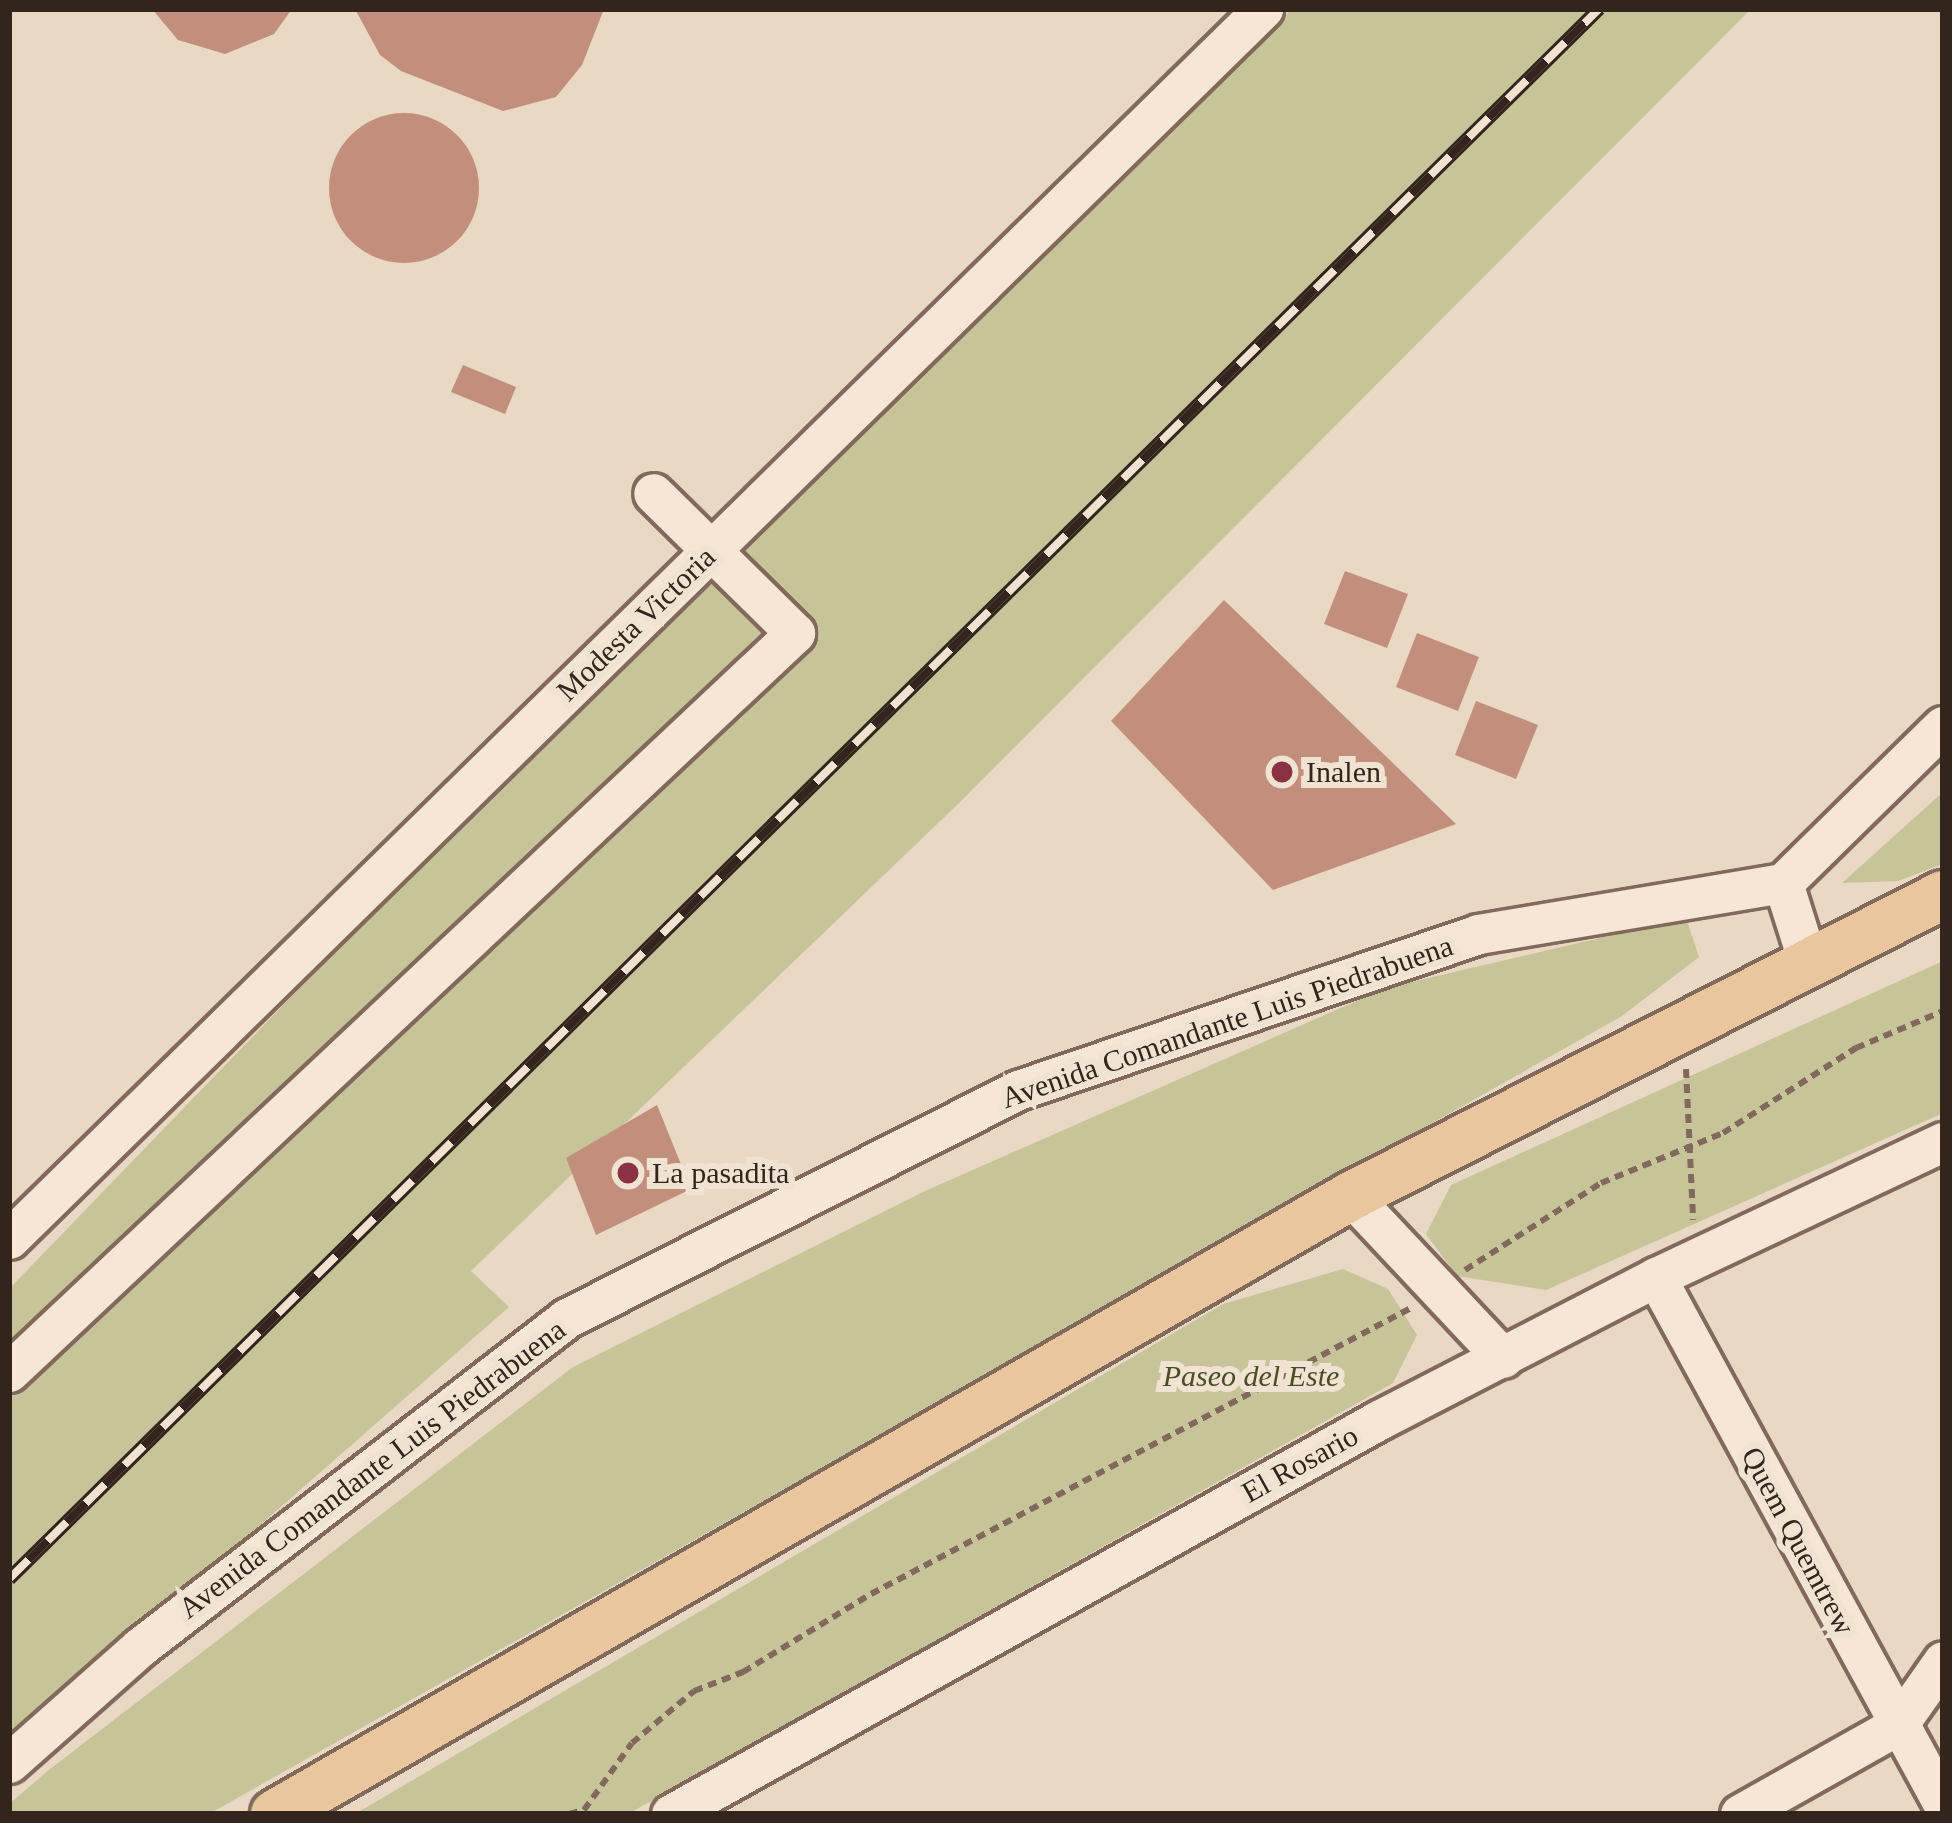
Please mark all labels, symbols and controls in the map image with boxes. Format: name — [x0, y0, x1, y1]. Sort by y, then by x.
street label: Modesta Victoria — [549, 539, 723, 709]
place label: Inalen — [1306, 754, 1381, 790]
marker: Inalen — [1269, 759, 1295, 785]
street label: Avenida Comandante Luis Piedrabuena — [997, 928, 1457, 1116]
place label: La pasadita — [652, 1155, 789, 1191]
marker: La pasadita — [615, 1160, 641, 1186]
street label: Avenida Comandante Luis Piedrabuena — [171, 1312, 573, 1626]
park label: Paseo del Este — [1163, 1358, 1339, 1394]
street label: El Rosario — [1236, 1417, 1364, 1511]
street label: Quem Quemtrew — [1733, 1441, 1863, 1641]

